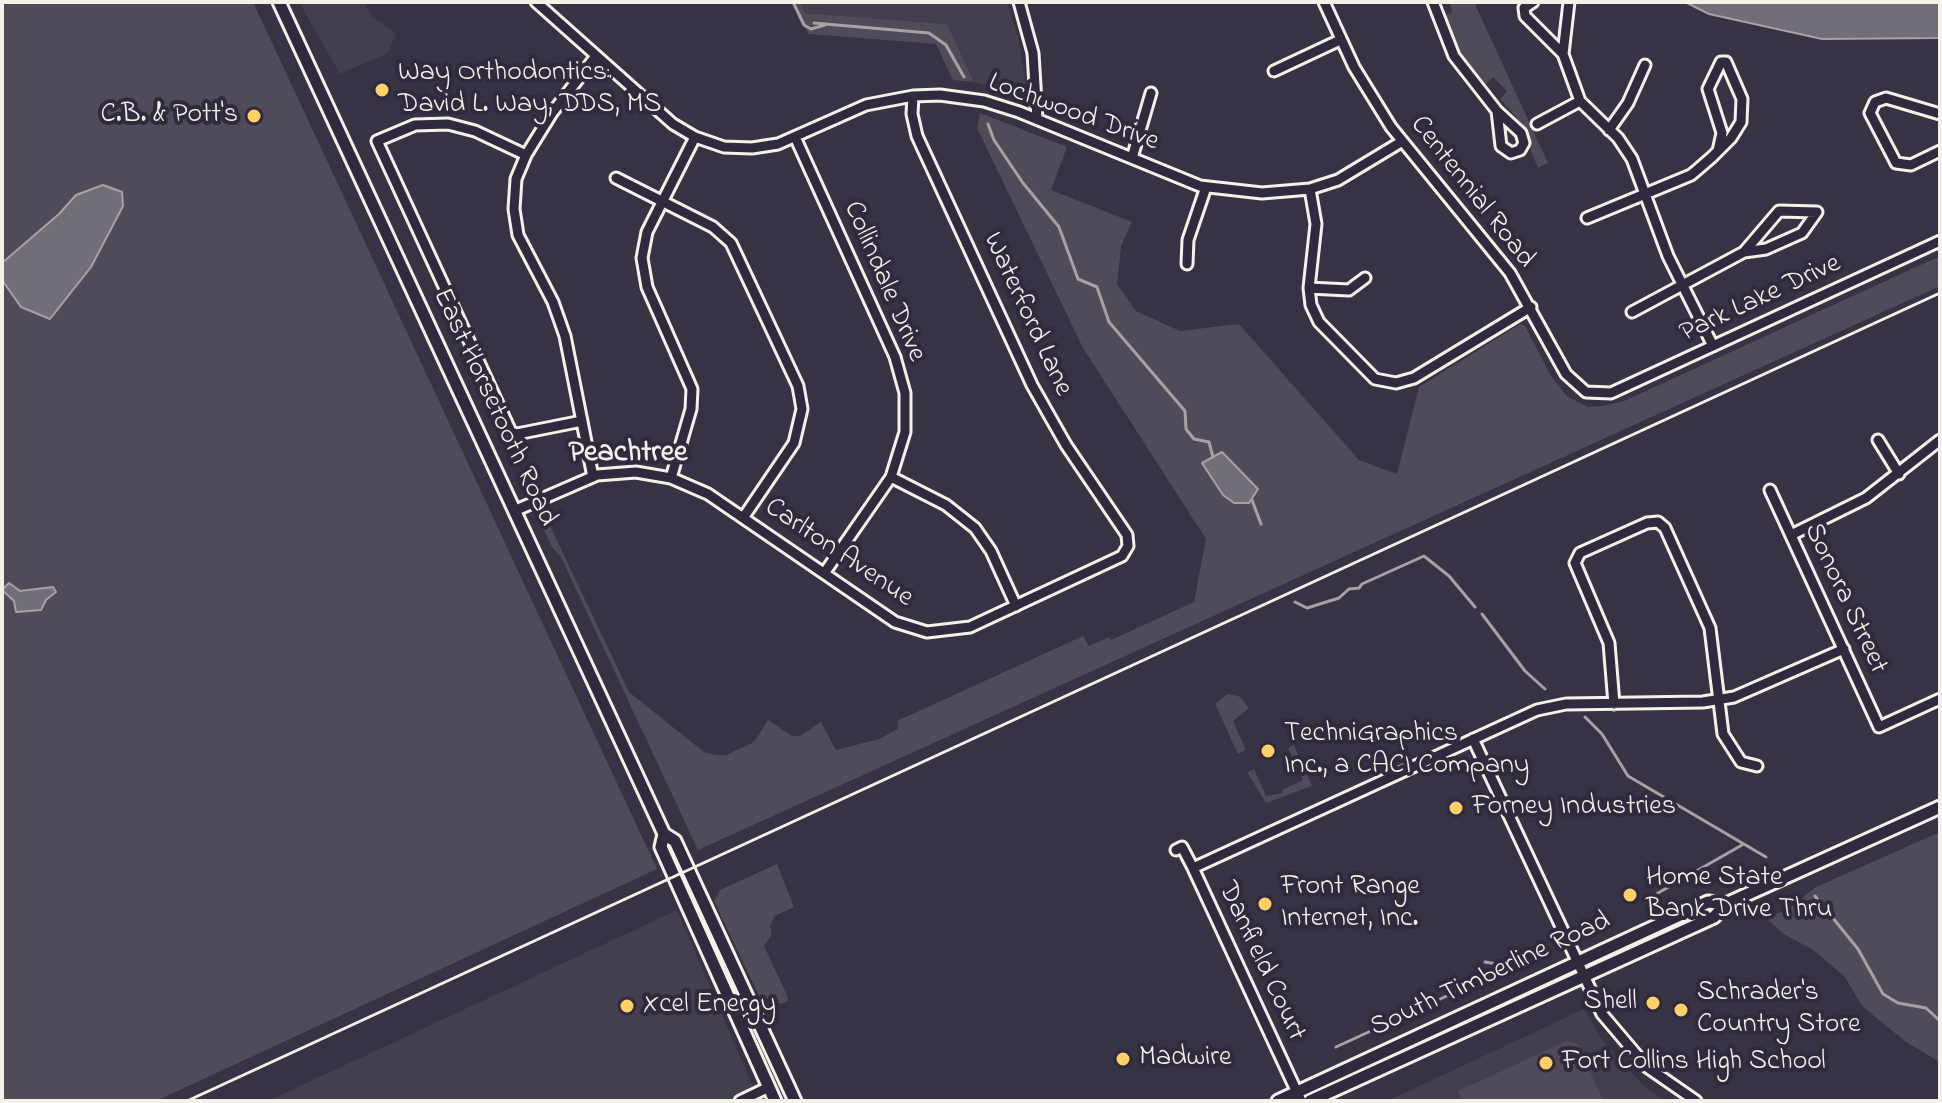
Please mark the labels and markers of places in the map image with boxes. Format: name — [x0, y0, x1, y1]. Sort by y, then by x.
place label: Way Orthodontics: David L. Way, DDS, MS — [398, 57, 661, 123]
marker: Way Orthodontics: David L. Way, DDS, MS — [373, 81, 391, 99]
place label: C.B. & Pott's — [100, 99, 238, 133]
marker: C.B. & Pott's — [245, 107, 263, 125]
place label: TechniGraphics Inc., a CACI Company — [1284, 718, 1529, 784]
marker: TechniGraphics Inc., a CACI Company — [1259, 742, 1277, 760]
place label: Forney Industries — [1472, 791, 1676, 825]
marker: Forney Industries — [1447, 799, 1465, 817]
place label: Home State Bank Drive Thru — [1646, 862, 1832, 928]
place label: Front Range Internet, Inc. — [1281, 871, 1420, 937]
marker: Home State Bank Drive Thru — [1621, 886, 1639, 904]
marker: Front Range Internet, Inc. — [1256, 895, 1274, 913]
place label: Schrader's Country Store — [1697, 977, 1860, 1043]
place label: Shell — [1584, 986, 1637, 1020]
place label: Xcel Energy — [643, 989, 776, 1023]
marker: Shell — [1644, 994, 1662, 1012]
marker: Xcel Energy — [618, 997, 636, 1015]
marker: Schrader's Country Store — [1672, 1001, 1690, 1019]
place label: Madwire — [1139, 1042, 1231, 1076]
place label: Fort Collins High School — [1562, 1046, 1826, 1080]
marker: Madwire — [1114, 1050, 1132, 1068]
marker: Fort Collins High School — [1537, 1054, 1555, 1072]

